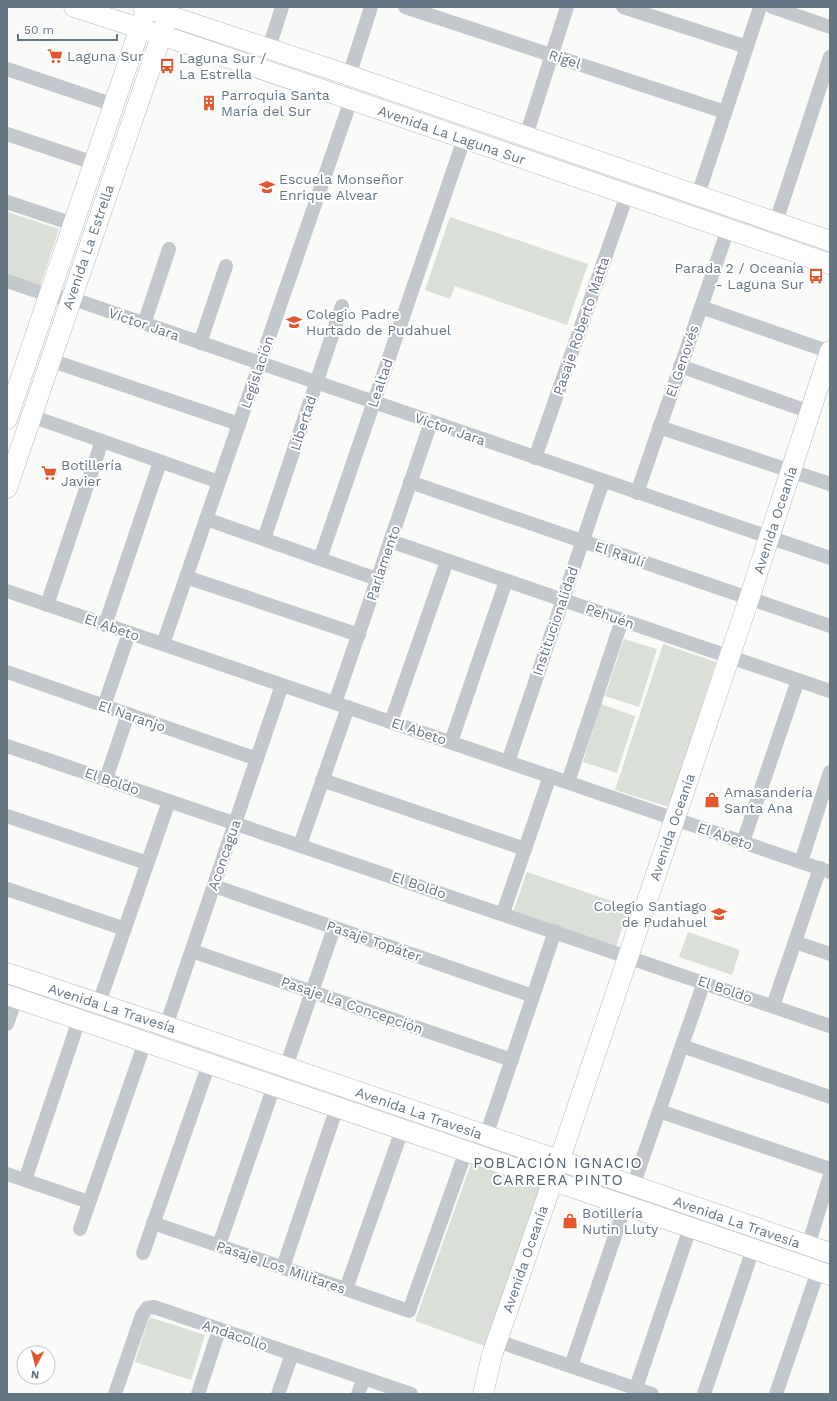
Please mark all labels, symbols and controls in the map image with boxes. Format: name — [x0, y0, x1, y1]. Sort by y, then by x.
scale bar — [18, 16, 117, 42]
text: 50 m — [24, 23, 54, 37]
street label: Rigel — [547, 46, 584, 72]
supermarket icon: Laguna Sur — [46, 47, 64, 65]
place label: Laguna Sur — [67, 48, 144, 64]
place label: Laguna Sur / La Estrella — [179, 50, 266, 82]
bus stop icon: Laguna Sur / La Estrella — [158, 57, 176, 75]
place label: Parroquia Santa María del Sur — [221, 87, 330, 119]
building icon: Parroquia Santa María del Sur — [200, 94, 218, 112]
street label: Avenida La Laguna Sur — [376, 102, 528, 168]
place label: Escuela Monseñor Enrique Alvear — [279, 171, 404, 203]
school or university icon: Escuela Monseñor Enrique Alvear — [258, 178, 276, 196]
street label: Avenida La Estrella — [59, 183, 117, 311]
street label: Pasaje Roberto Matta — [550, 255, 612, 397]
place label: Parada 2 / Oceanía - Laguna Sur — [674, 260, 804, 292]
bus stop icon: Parada 2 / Oceanía - Laguna Sur — [807, 267, 825, 285]
street label: Víctor Jara — [107, 304, 182, 344]
place label: Colegio Padre Hurtado de Pudahuel — [306, 306, 452, 338]
school or university icon: Colegio Padre Hurtado de Pudahuel — [285, 313, 303, 331]
street label: El Genovés — [662, 323, 702, 399]
street label: Legislación — [237, 334, 277, 410]
street label: Lealtad — [364, 356, 396, 410]
street label: Libertad — [287, 394, 319, 452]
street label: Víctor Jara — [413, 409, 488, 449]
place label: Botillería Javier — [61, 457, 122, 489]
supermarket icon: Botillería Javier — [40, 464, 58, 482]
street label: Avenida Oceanía — [750, 464, 800, 576]
street label: Parlamento — [363, 523, 403, 603]
street label: El Raulí — [593, 538, 647, 570]
street label: Institucionalidad — [529, 564, 581, 678]
street label: Pehuén — [583, 600, 637, 632]
street label: El Abeto — [82, 610, 142, 644]
street label: El Naranjo — [96, 697, 168, 735]
street label: El Abeto — [389, 714, 449, 748]
street label: El Boldo — [83, 764, 141, 798]
street label: Avenida Oceanía — [646, 771, 698, 883]
place label: Amasandería Santa Ana — [724, 784, 813, 816]
shop icon: Amasandería Santa Ana — [703, 791, 721, 809]
street label: Aconcagua — [204, 817, 244, 892]
street label: El Abeto — [695, 819, 755, 853]
street label: El Boldo — [390, 868, 448, 902]
place label: Colegio Santiago de Pudahuel — [594, 898, 708, 930]
school or university icon: Colegio Santiago de Pudahuel — [710, 905, 728, 923]
street label: Pasaje Topáter — [324, 917, 424, 965]
street label: El Boldo — [696, 972, 754, 1006]
street label: Pasaje La Concepción — [279, 973, 425, 1037]
street label: Avenida La Travesía — [46, 980, 178, 1036]
street label: Avenida La Travesía — [353, 1084, 485, 1142]
district label: POBLACIÓN IGNACIO CARRERA PINTO — [473, 1153, 643, 1189]
street label: Avenida La Travesía — [671, 1193, 803, 1251]
street label: Avenida Oceanía — [499, 1203, 551, 1315]
place label: Botillería Nutin Lluty — [582, 1205, 659, 1237]
shop icon: Botillería Nutin Lluty — [561, 1212, 579, 1230]
street label: Pasaje Los Militares — [214, 1237, 348, 1297]
street label: Andacollo — [200, 1316, 270, 1354]
north arrow — [16, 1345, 56, 1385]
text: N — [30, 1368, 40, 1381]

